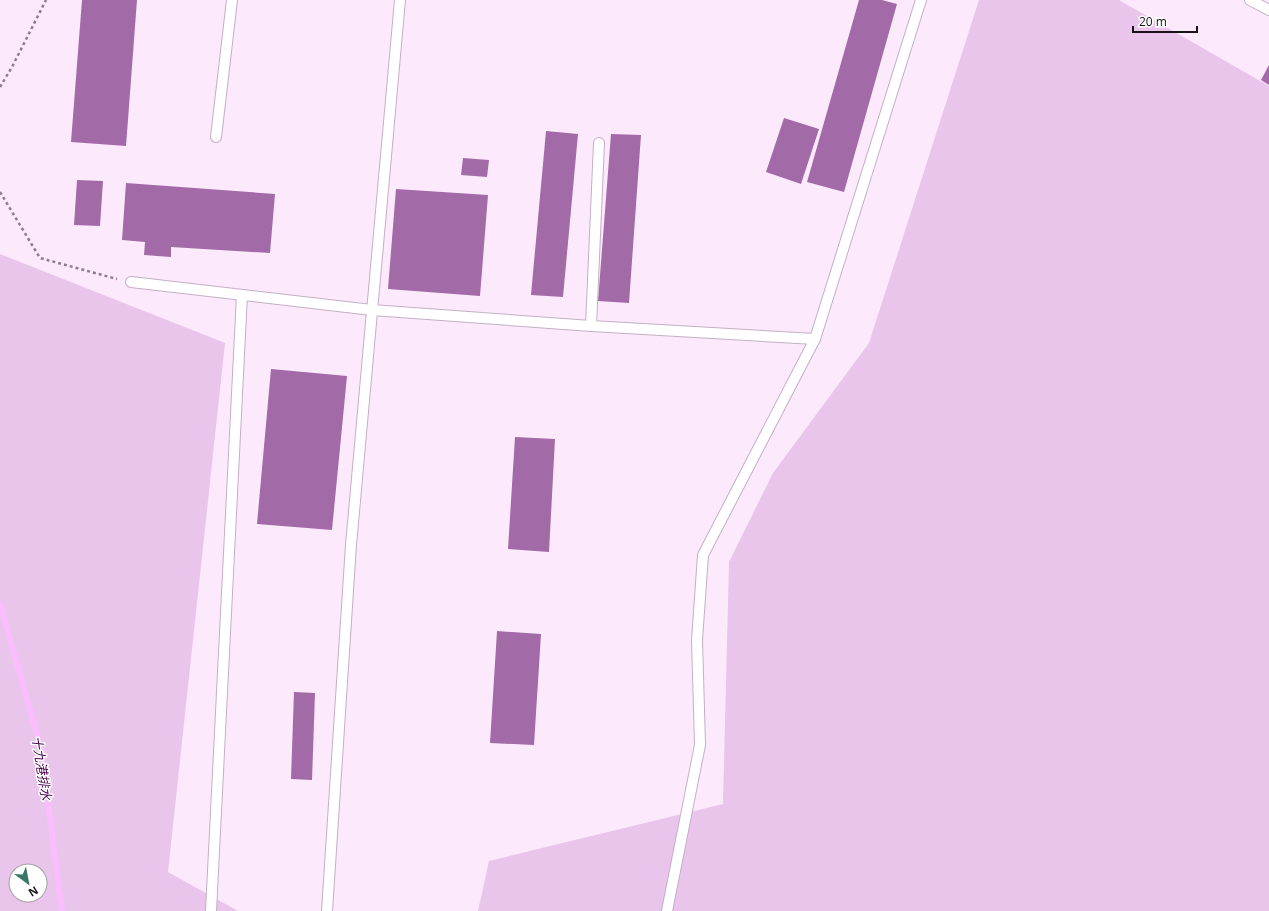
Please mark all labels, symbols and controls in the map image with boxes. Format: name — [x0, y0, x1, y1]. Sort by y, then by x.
scale bar — [1133, 8, 1197, 34]
text: 20 m — [1139, 13, 1167, 30]
water label: 十九港排水 — [28, 734, 56, 802]
north arrow — [8, 863, 48, 903]
text: N — [26, 883, 41, 901]

